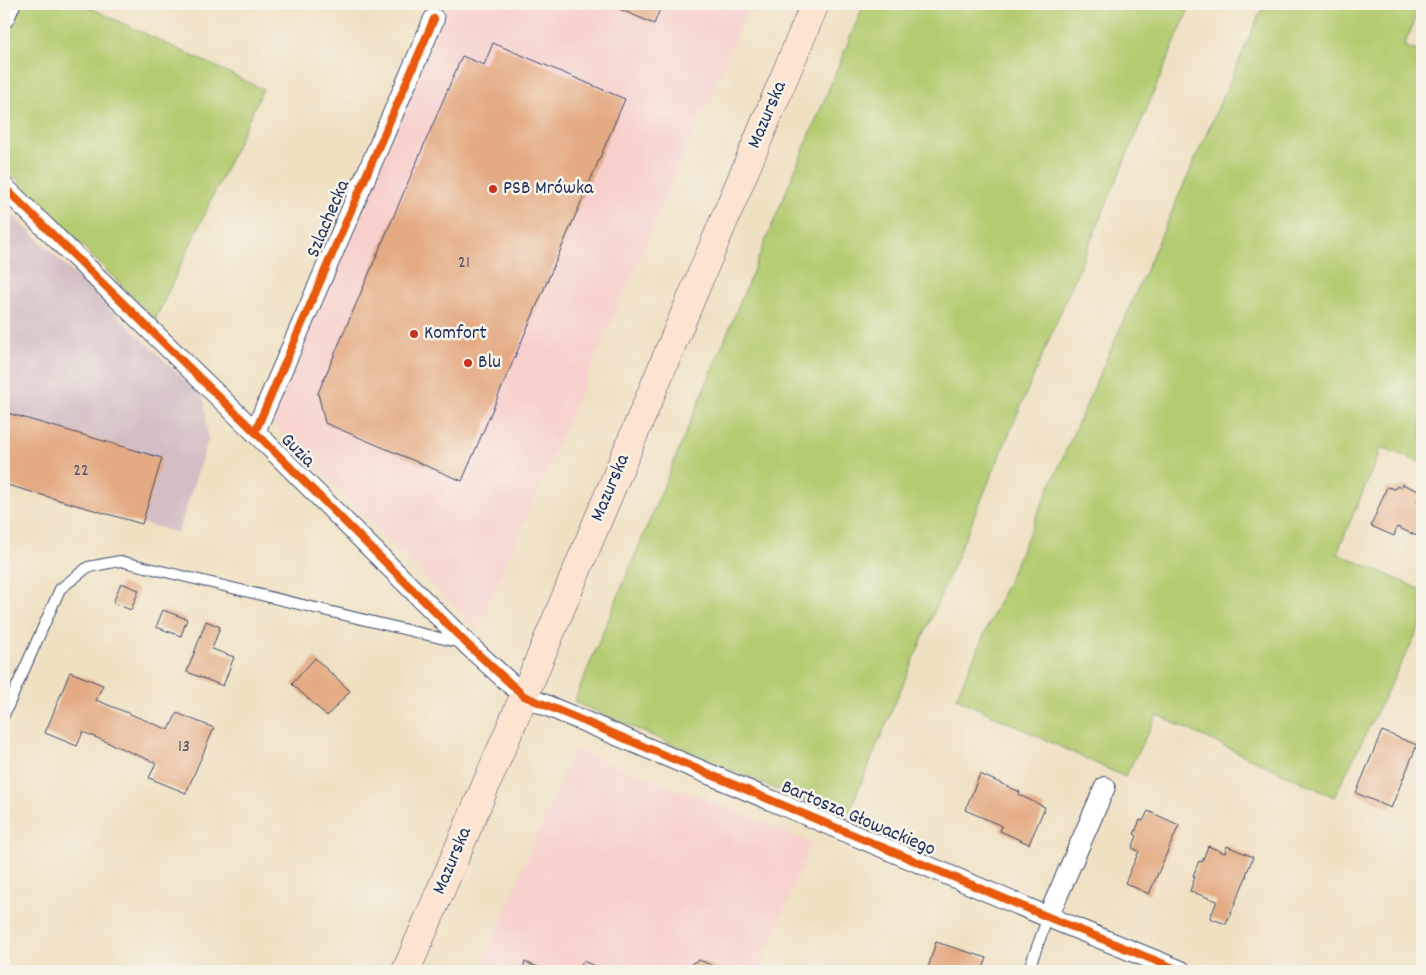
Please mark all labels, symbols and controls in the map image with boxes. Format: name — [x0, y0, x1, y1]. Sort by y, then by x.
street label: Mazurska — [741, 76, 795, 153]
street label: Szlachecka — [300, 175, 358, 262]
place label: PSB Mrówka — [503, 175, 594, 203]
marker: PSB Mrówka — [487, 183, 499, 195]
house number: 21 — [458, 251, 470, 276]
place label: Komfort — [424, 320, 487, 348]
marker: Komfort — [408, 328, 420, 340]
place label: Blu — [478, 349, 501, 377]
marker: Blu — [462, 357, 474, 369]
street label: Guzia — [273, 427, 321, 475]
street label: Mazurska — [584, 449, 638, 526]
house number: 22 — [73, 459, 89, 484]
house number: 13 — [178, 735, 190, 760]
street label: Bartosza Głowackiego — [776, 774, 940, 864]
street label: Mazurska — [426, 822, 480, 899]

